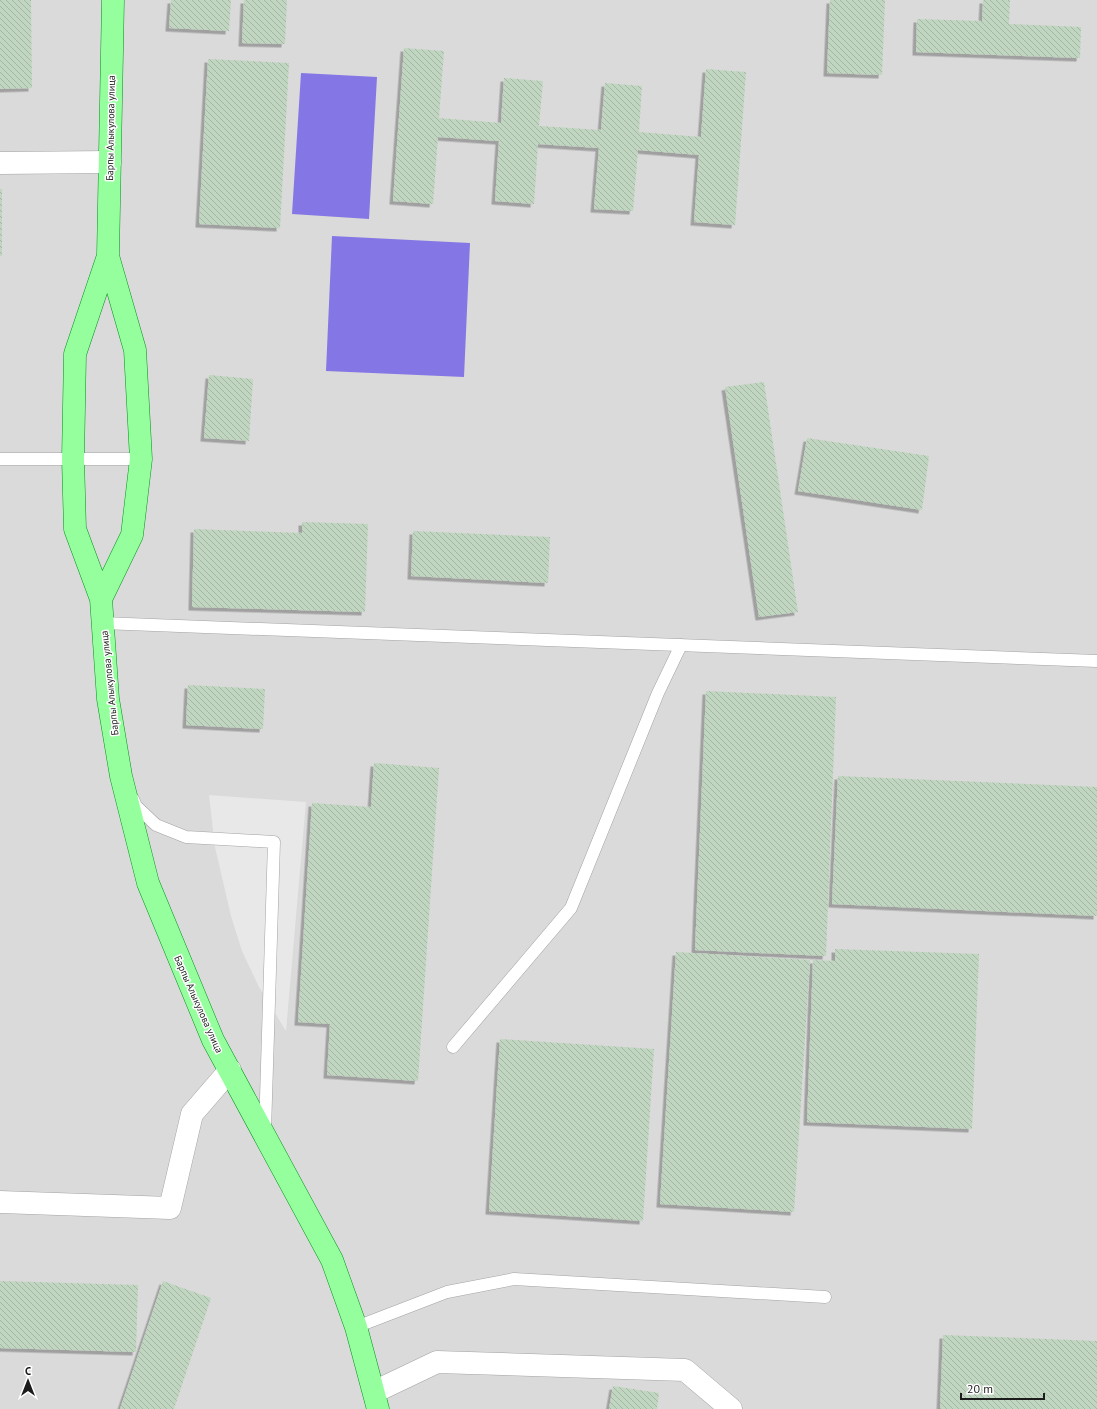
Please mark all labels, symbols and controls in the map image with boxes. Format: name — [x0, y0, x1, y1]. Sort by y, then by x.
street label: Барпы Алыкулова улица — [103, 75, 118, 181]
street label: Барпы Алыкулова улица — [98, 630, 121, 736]
street label: Барпы Алыкулова улица — [171, 953, 226, 1055]
north arrow — [8, 1361, 48, 1401]
text: С — [25, 1364, 31, 1378]
scale bar — [961, 1375, 1044, 1401]
text: 20 m — [967, 1381, 993, 1396]

